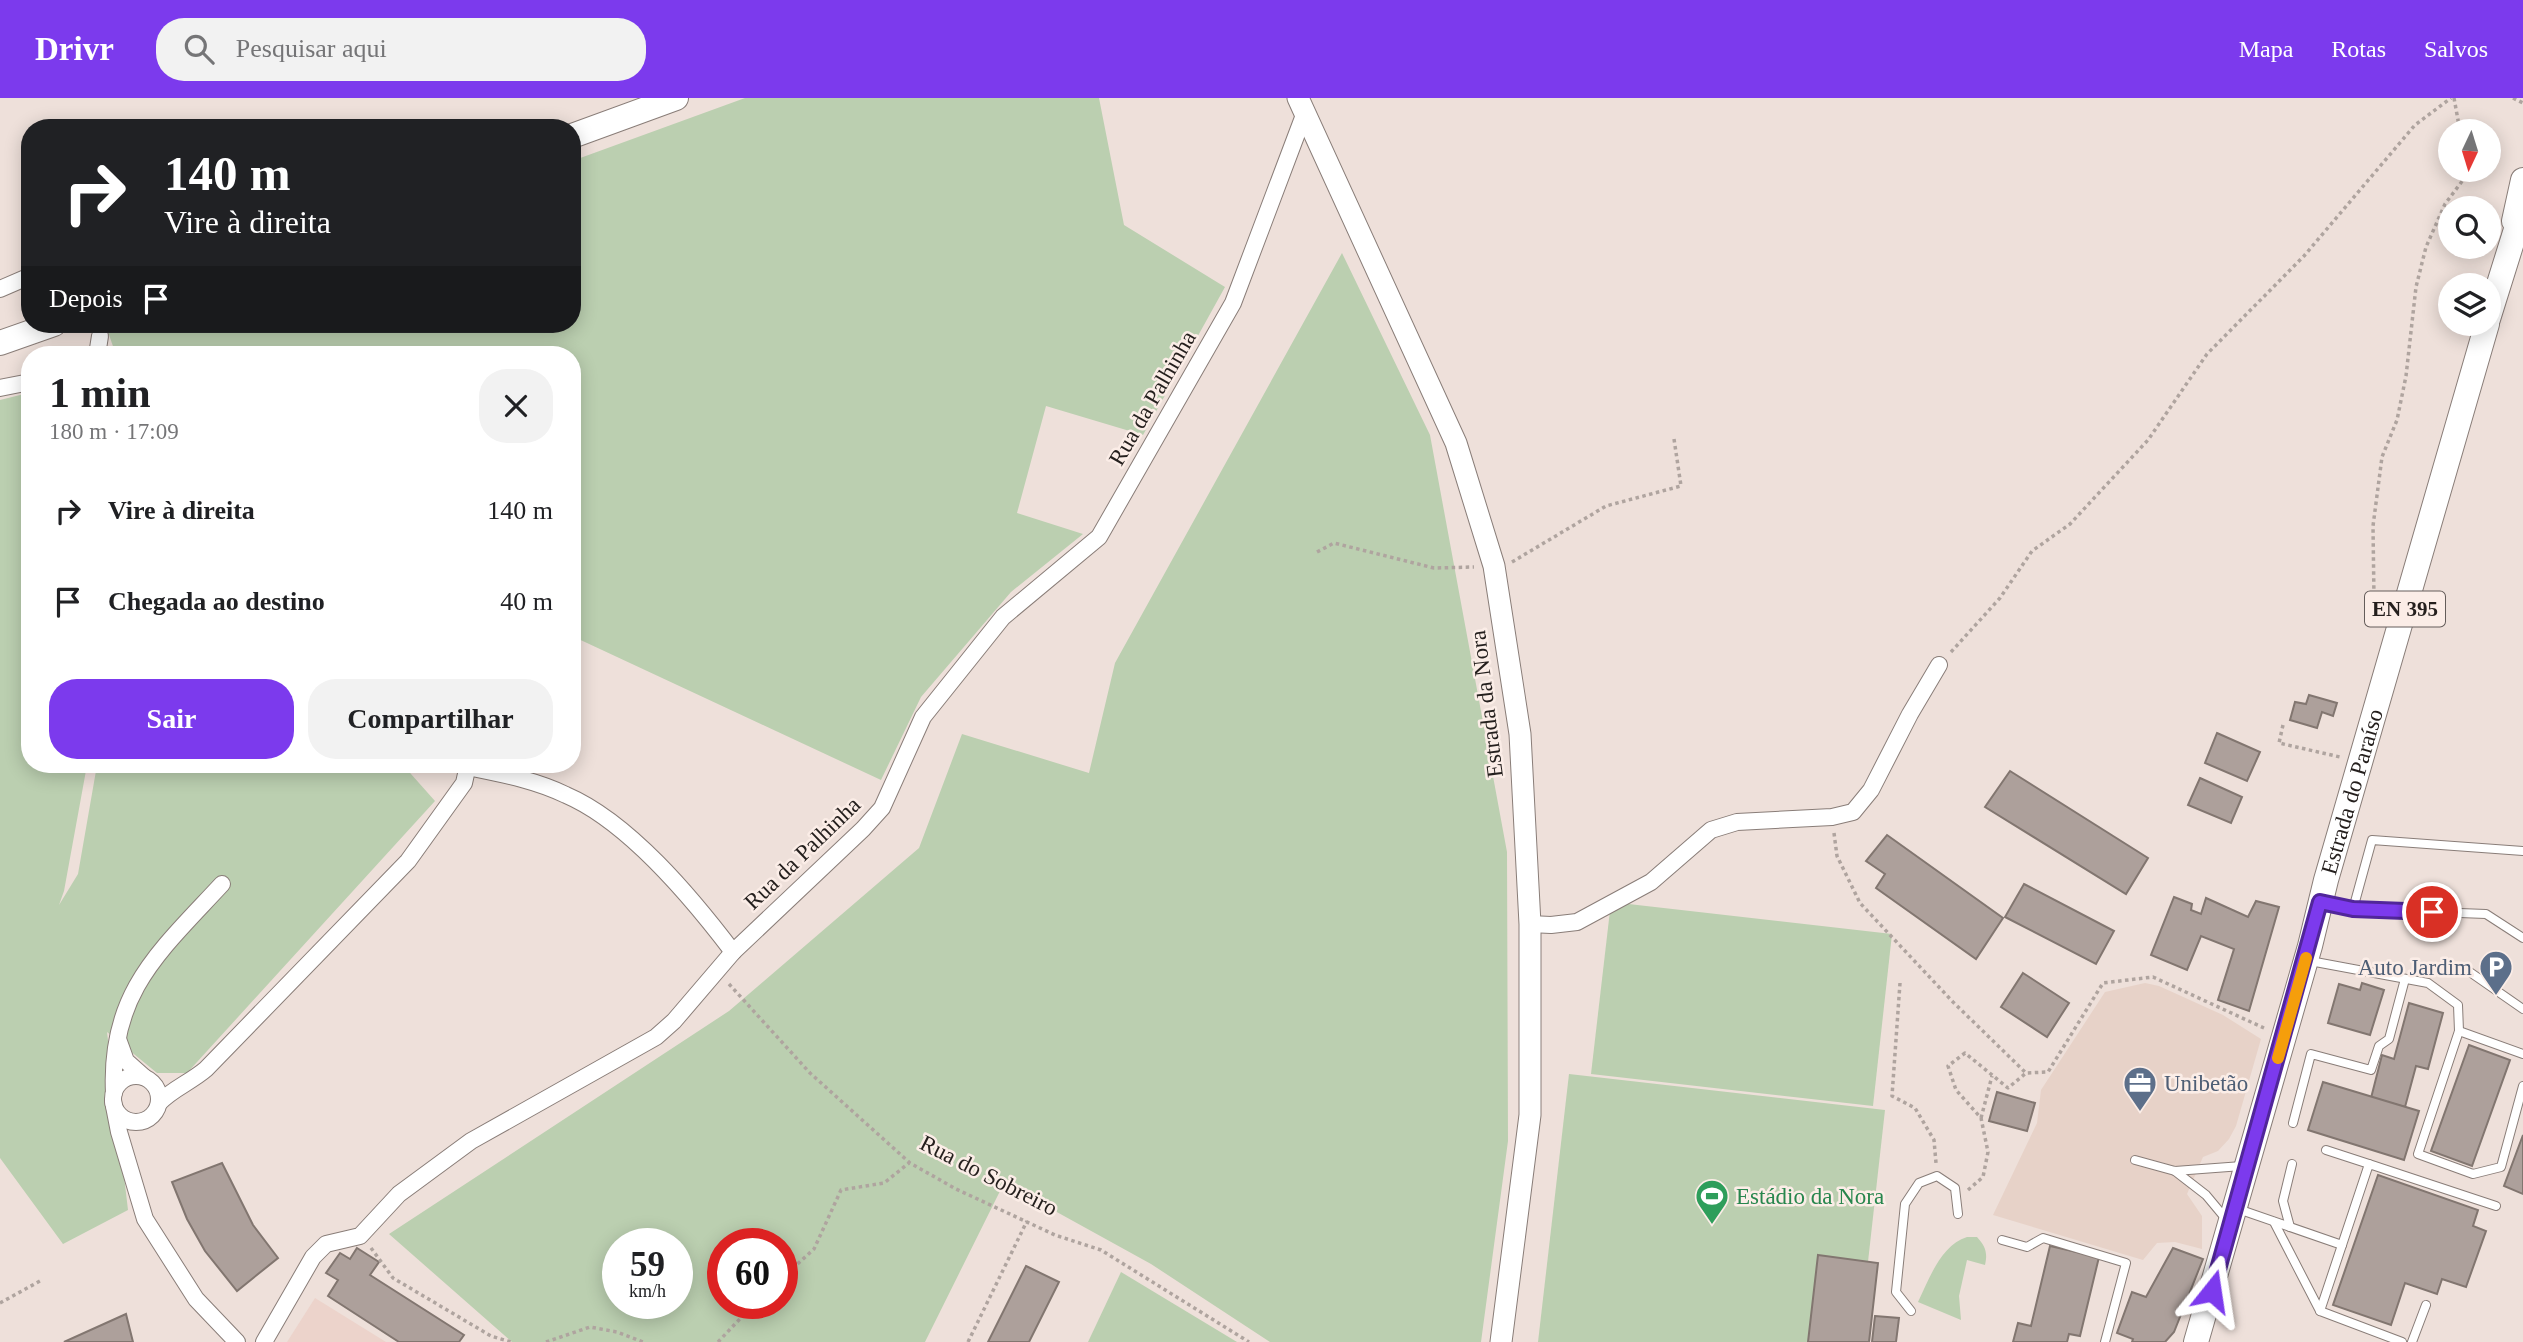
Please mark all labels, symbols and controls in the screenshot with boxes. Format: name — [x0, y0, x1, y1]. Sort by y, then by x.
search box — [156, 18, 646, 81]
icon: search — [180, 30, 218, 68]
text: Drivr — [35, 31, 114, 67]
text: Pesquisar aqui — [236, 34, 387, 63]
text: Mapa — [2239, 36, 2293, 62]
text: Rotas — [2331, 36, 2386, 62]
text: Salvos — [2424, 36, 2488, 62]
north arrow — [2438, 119, 2501, 182]
map controls — [2438, 119, 2501, 336]
text: 140 m — [164, 146, 291, 201]
icon: right — [49, 147, 140, 238]
button: search — [2438, 196, 2501, 259]
text: Vire à direita — [164, 204, 331, 240]
button: layers — [2438, 273, 2501, 336]
icon: arrive — [137, 280, 175, 318]
text: Depois — [49, 284, 123, 313]
street label: Rua da Palhinha — [1104, 327, 1201, 470]
button: close — [479, 369, 553, 443]
text: 1 min — [49, 370, 151, 416]
text: 180 m · 17:09 — [49, 419, 179, 444]
icon: right — [49, 492, 87, 530]
text: Vire à direita — [108, 496, 255, 525]
text: 140 m — [487, 496, 553, 525]
icon: arrive — [49, 583, 87, 621]
text: Chegada ao destino — [108, 587, 325, 616]
text: 40 m — [500, 587, 553, 616]
road number: EN 395 — [2365, 592, 2445, 626]
street label: Estrada da Nora — [1465, 629, 1508, 779]
button: Sair — [49, 679, 294, 759]
button: Compartilhar — [308, 679, 553, 759]
street label: Estrada do Paraíso — [2316, 706, 2388, 877]
street label: Rua da Palhinha — [739, 792, 865, 915]
pin — [2402, 882, 2462, 942]
icon: arrive — [2413, 893, 2451, 931]
parking icon: Auto Jardim — [2477, 948, 2515, 997]
place label: Auto Jardim — [2358, 955, 2472, 980]
office icon: Unibetão — [2121, 1064, 2159, 1113]
place label: Unibetão — [2164, 1071, 2248, 1096]
street label: Rua do Sobreiro — [916, 1130, 1062, 1221]
sports icon: Estádio da Nora — [1693, 1177, 1731, 1226]
place label: Estádio da Nora — [1736, 1184, 1884, 1209]
speed limit sign: 60 — [707, 1228, 798, 1319]
text: 59 — [630, 1245, 665, 1284]
position arrow — [2175, 1254, 2249, 1328]
text: km/h — [629, 1281, 666, 1301]

